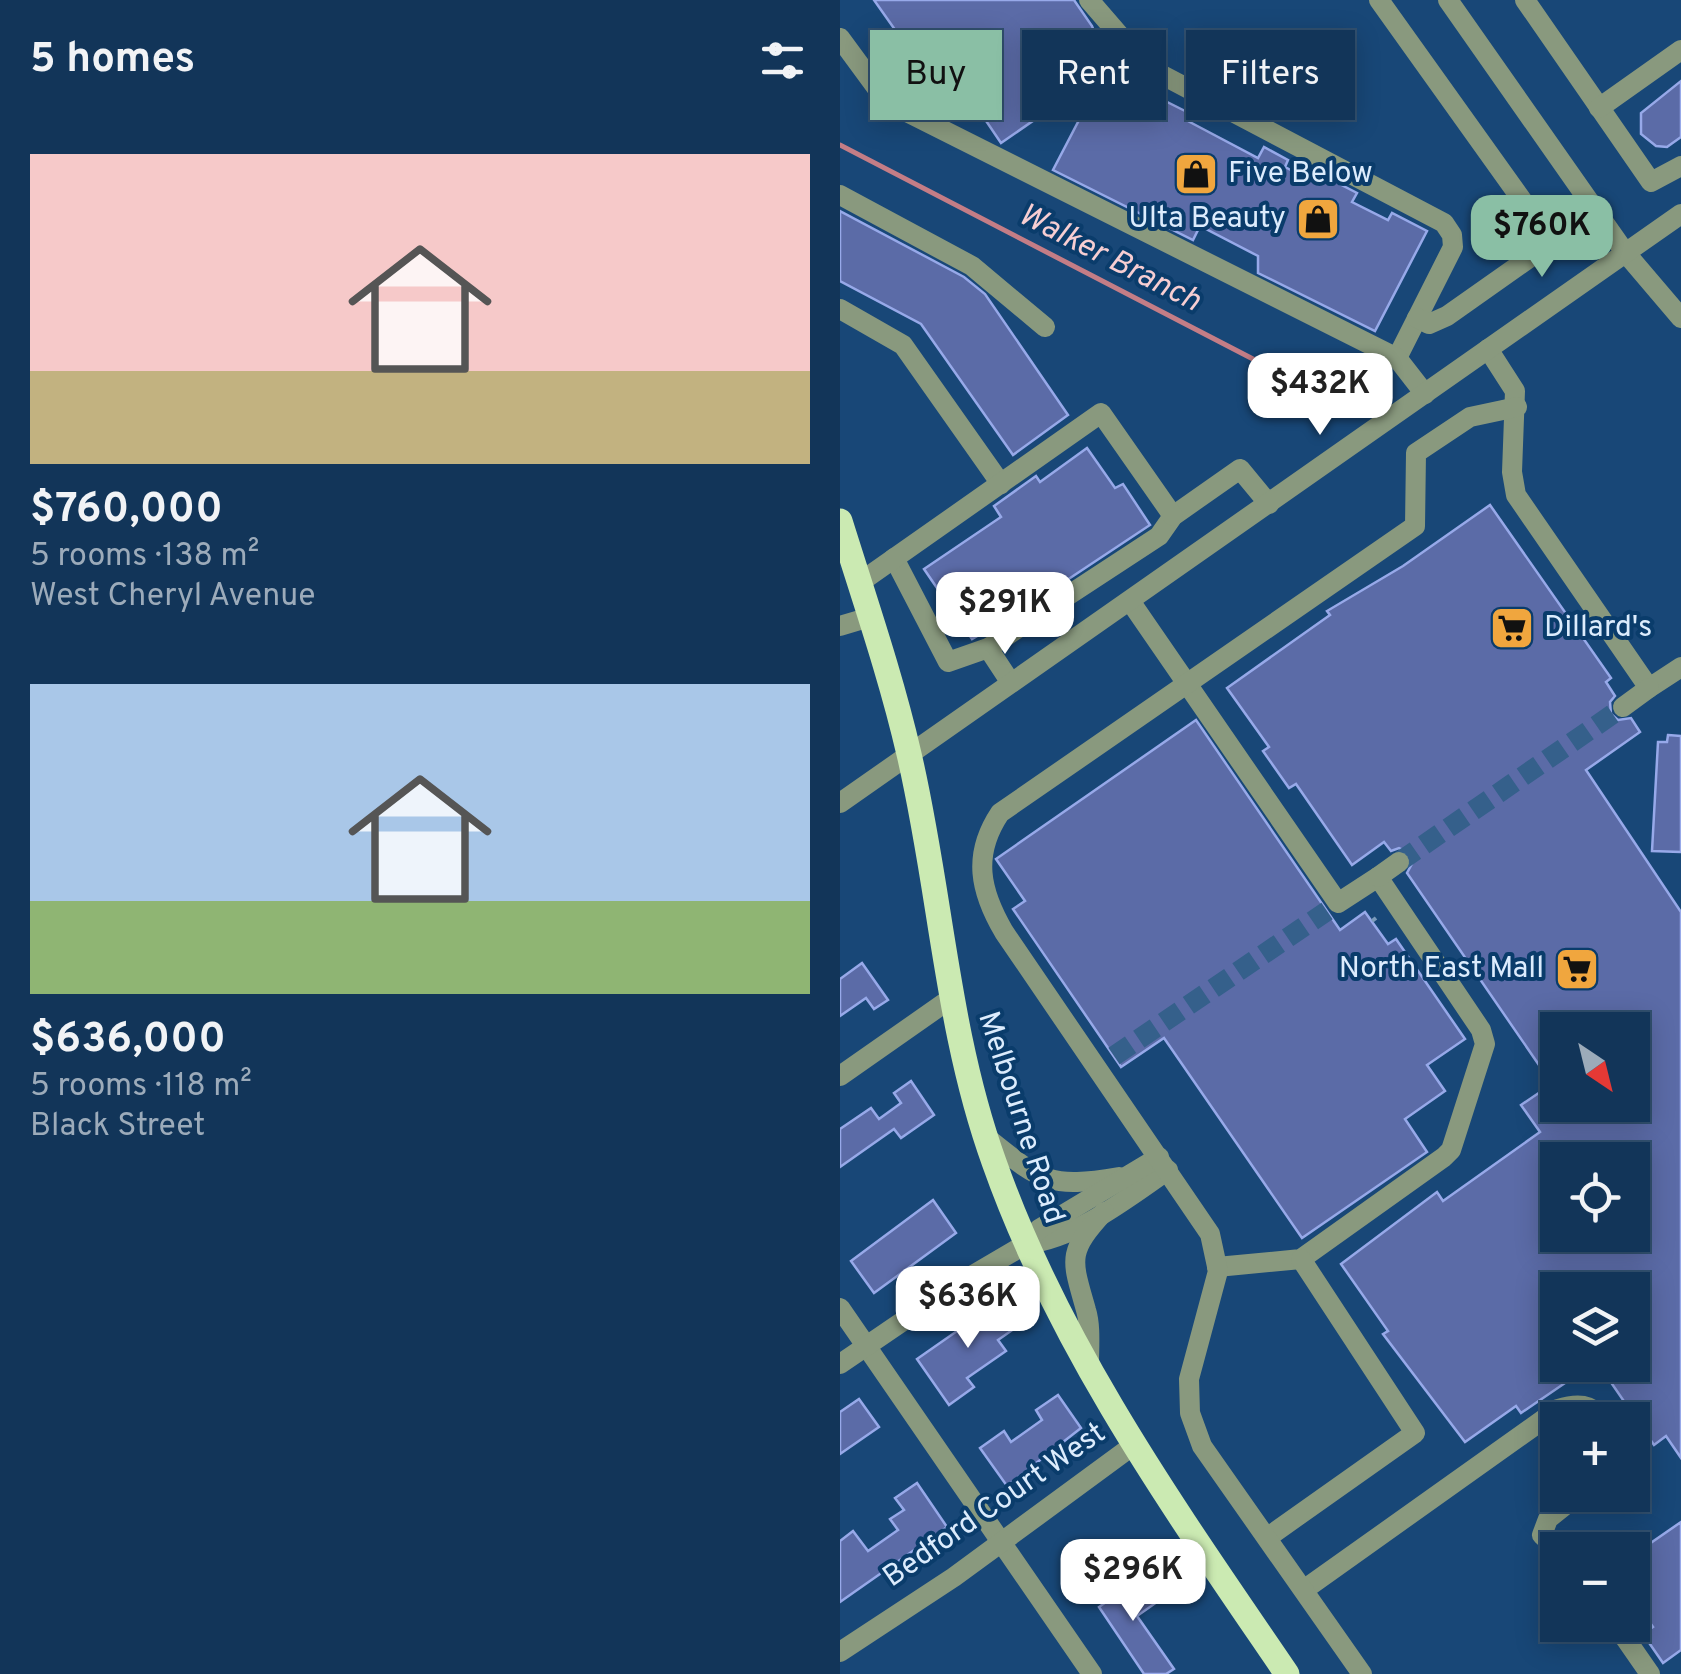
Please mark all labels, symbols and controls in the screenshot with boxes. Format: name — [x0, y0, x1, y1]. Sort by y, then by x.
chip: Buy — [870, 30, 1002, 120]
chip: Rent — [1022, 30, 1166, 120]
chip: Filters — [1186, 30, 1355, 120]
icon: filters — [755, 33, 810, 88]
text: 5 homes — [30, 34, 195, 87]
shop icon: Five Below — [1173, 151, 1219, 197]
place label: Five Below — [1228, 156, 1373, 193]
pin: $760K — [1472, 195, 1612, 280]
water label: Walker Branch — [1011, 196, 1208, 322]
shop icon: Ulta Beauty — [1295, 196, 1341, 242]
place label: Ulta Beauty — [1128, 201, 1286, 238]
text: $760K — [1493, 207, 1591, 247]
icon: home — [330, 219, 510, 399]
pin: $432K — [1250, 353, 1390, 438]
text: $432K — [1270, 365, 1370, 405]
text: $760,000 — [30, 484, 223, 537]
text: 5 rooms · 138 m² — [30, 537, 259, 577]
pin: $291K — [935, 572, 1075, 657]
text: West Cheryl Avenue — [30, 577, 315, 617]
text: $291K — [958, 584, 1052, 624]
supermarket icon: Dillard's — [1489, 605, 1535, 651]
place label: Dillard's — [1544, 610, 1652, 647]
icon: home — [330, 749, 510, 929]
supermarket icon: North East Mall — [1554, 946, 1600, 992]
place label: North East Mall — [1339, 951, 1544, 988]
street label: Melbourne Road — [968, 1007, 1072, 1229]
north arrow — [1540, 1012, 1650, 1122]
map controls — [1540, 1012, 1650, 1642]
text: $636,000 — [30, 1014, 226, 1067]
text: 5 rooms · 118 m² — [30, 1067, 252, 1107]
text: Black Street — [30, 1107, 205, 1147]
button: locate — [1540, 1142, 1650, 1252]
pin: $636K — [898, 1266, 1038, 1351]
button: layers — [1540, 1272, 1650, 1382]
text: $636K — [918, 1278, 1018, 1318]
button: + — [1540, 1402, 1650, 1512]
street label: Bedford Court West — [877, 1415, 1113, 1597]
button: − — [1540, 1532, 1650, 1642]
pin: $296K — [1063, 1539, 1203, 1624]
text: $296K — [1083, 1551, 1183, 1591]

